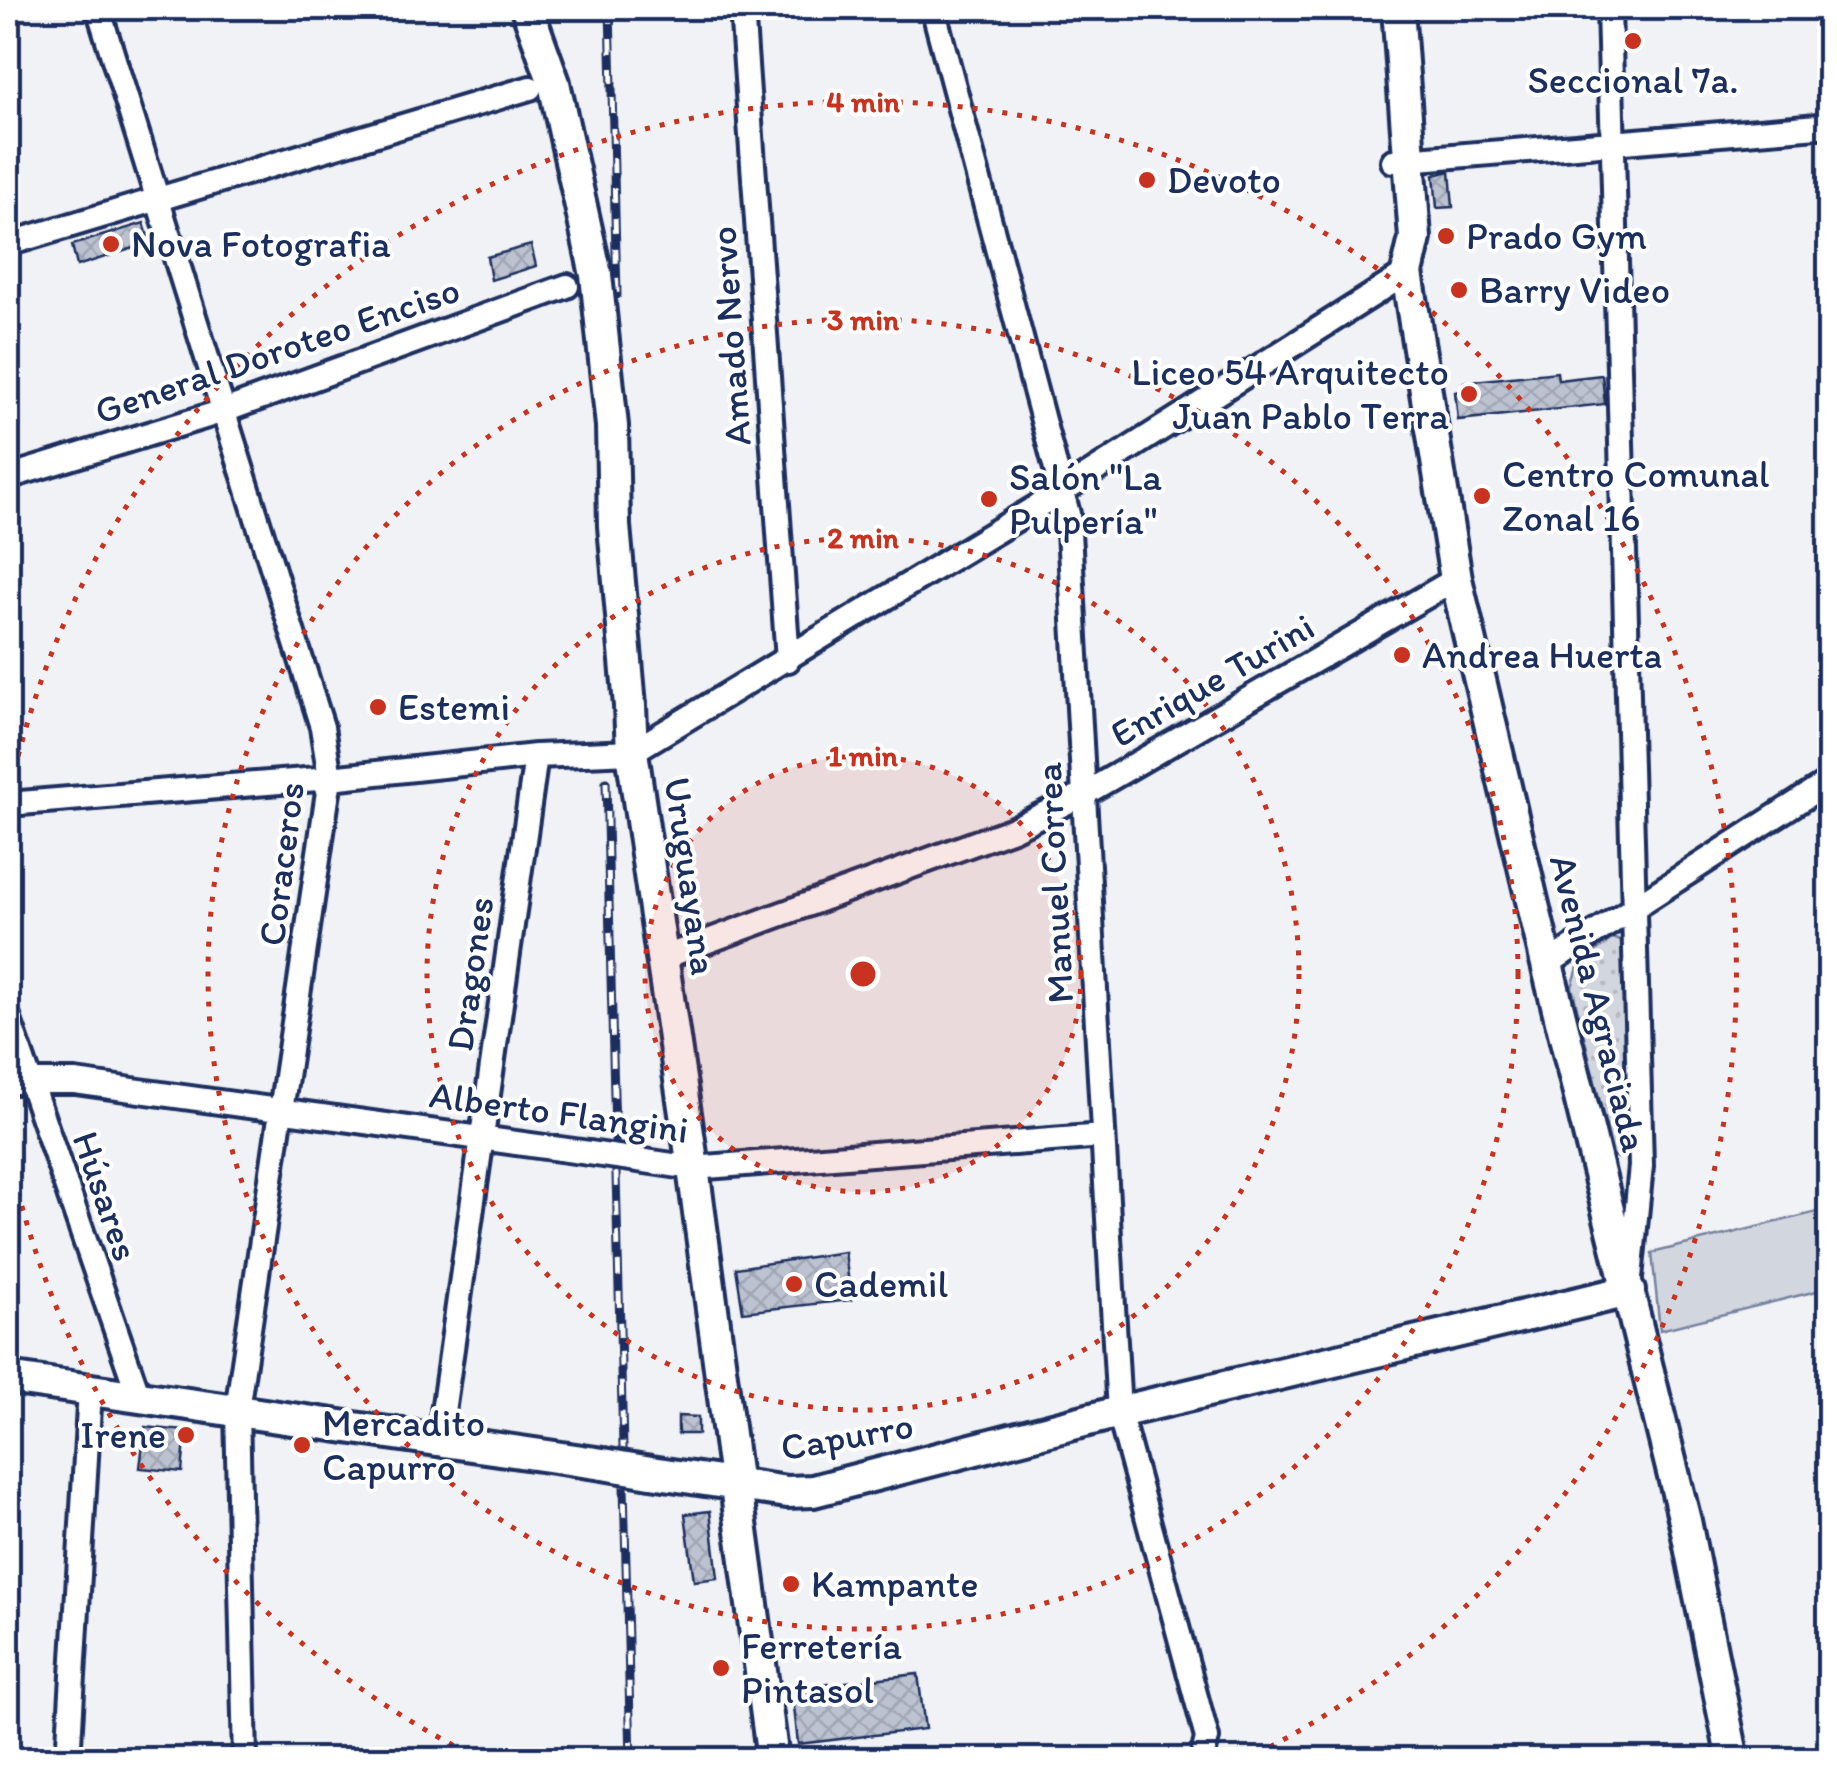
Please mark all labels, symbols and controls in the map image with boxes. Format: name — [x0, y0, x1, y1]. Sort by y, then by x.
marker: Seccional 7a. — [1622, 30, 1644, 52]
place label: Seccional 7a. — [1527, 57, 1739, 103]
text: 4 min — [826, 83, 901, 120]
place label: Devoto — [1167, 157, 1281, 203]
marker: Devoto — [1136, 169, 1158, 191]
place label: Prado Gym — [1466, 213, 1647, 259]
place label: Nova Fotografia — [131, 221, 391, 267]
street label: Amado Nervo — [699, 225, 761, 447]
marker: Prado Gym — [1435, 225, 1457, 247]
marker: Nova Fotografia — [100, 233, 122, 255]
street label: General Doroteo Enciso — [88, 266, 466, 434]
place label: Barry Video — [1479, 267, 1670, 313]
marker: Barry Video — [1448, 279, 1470, 301]
text: 3 min — [827, 301, 900, 338]
place label: Liceo 54 Arquitecto Juan Pablo Terra — [1131, 349, 1449, 439]
marker: Liceo 54 Arquitecto Juan Pablo Terra — [1458, 383, 1480, 405]
place label: Centro Comunal Zonal 16 — [1502, 451, 1770, 541]
place label: Salón "La Pulpería" — [1009, 454, 1162, 544]
marker: Centro Comunal Zonal 16 — [1471, 485, 1493, 507]
marker: Salón "La Pulpería" — [978, 488, 1000, 510]
text: 2 min — [827, 519, 900, 556]
street label: Enrique Turini — [1102, 603, 1322, 757]
place label: Andrea Huerta — [1422, 632, 1662, 678]
marker: Andrea Huerta — [1391, 644, 1413, 666]
place label: Estemi — [398, 684, 510, 730]
marker: Estemi — [367, 696, 389, 718]
text: 1 min — [828, 737, 899, 774]
street label: Manuel Correa — [1025, 761, 1083, 1005]
street label: Uruguayana — [654, 774, 728, 978]
street label: Coraceros — [248, 779, 314, 949]
street label: Avenida Agraciada — [1540, 850, 1658, 1156]
street label: Dragones — [436, 894, 504, 1054]
centre of rings — [845, 956, 881, 992]
street label: Alberto Flangini — [427, 1071, 691, 1153]
street label: Húsares — [63, 1125, 149, 1267]
place label: Cademil — [814, 1261, 949, 1307]
marker: Cademil — [783, 1273, 805, 1295]
place label: Mercadito Capurro — [322, 1400, 485, 1490]
street label: Capurro — [777, 1402, 917, 1470]
place label: Irene — [80, 1412, 166, 1458]
marker: Irene — [175, 1424, 197, 1446]
marker: Mercadito Capurro — [291, 1434, 313, 1456]
place label: Kampante — [811, 1561, 979, 1607]
marker: Kampante — [780, 1573, 802, 1595]
place label: Ferretería Pintasol — [741, 1623, 902, 1713]
marker: Ferretería Pintasol — [710, 1657, 732, 1679]

